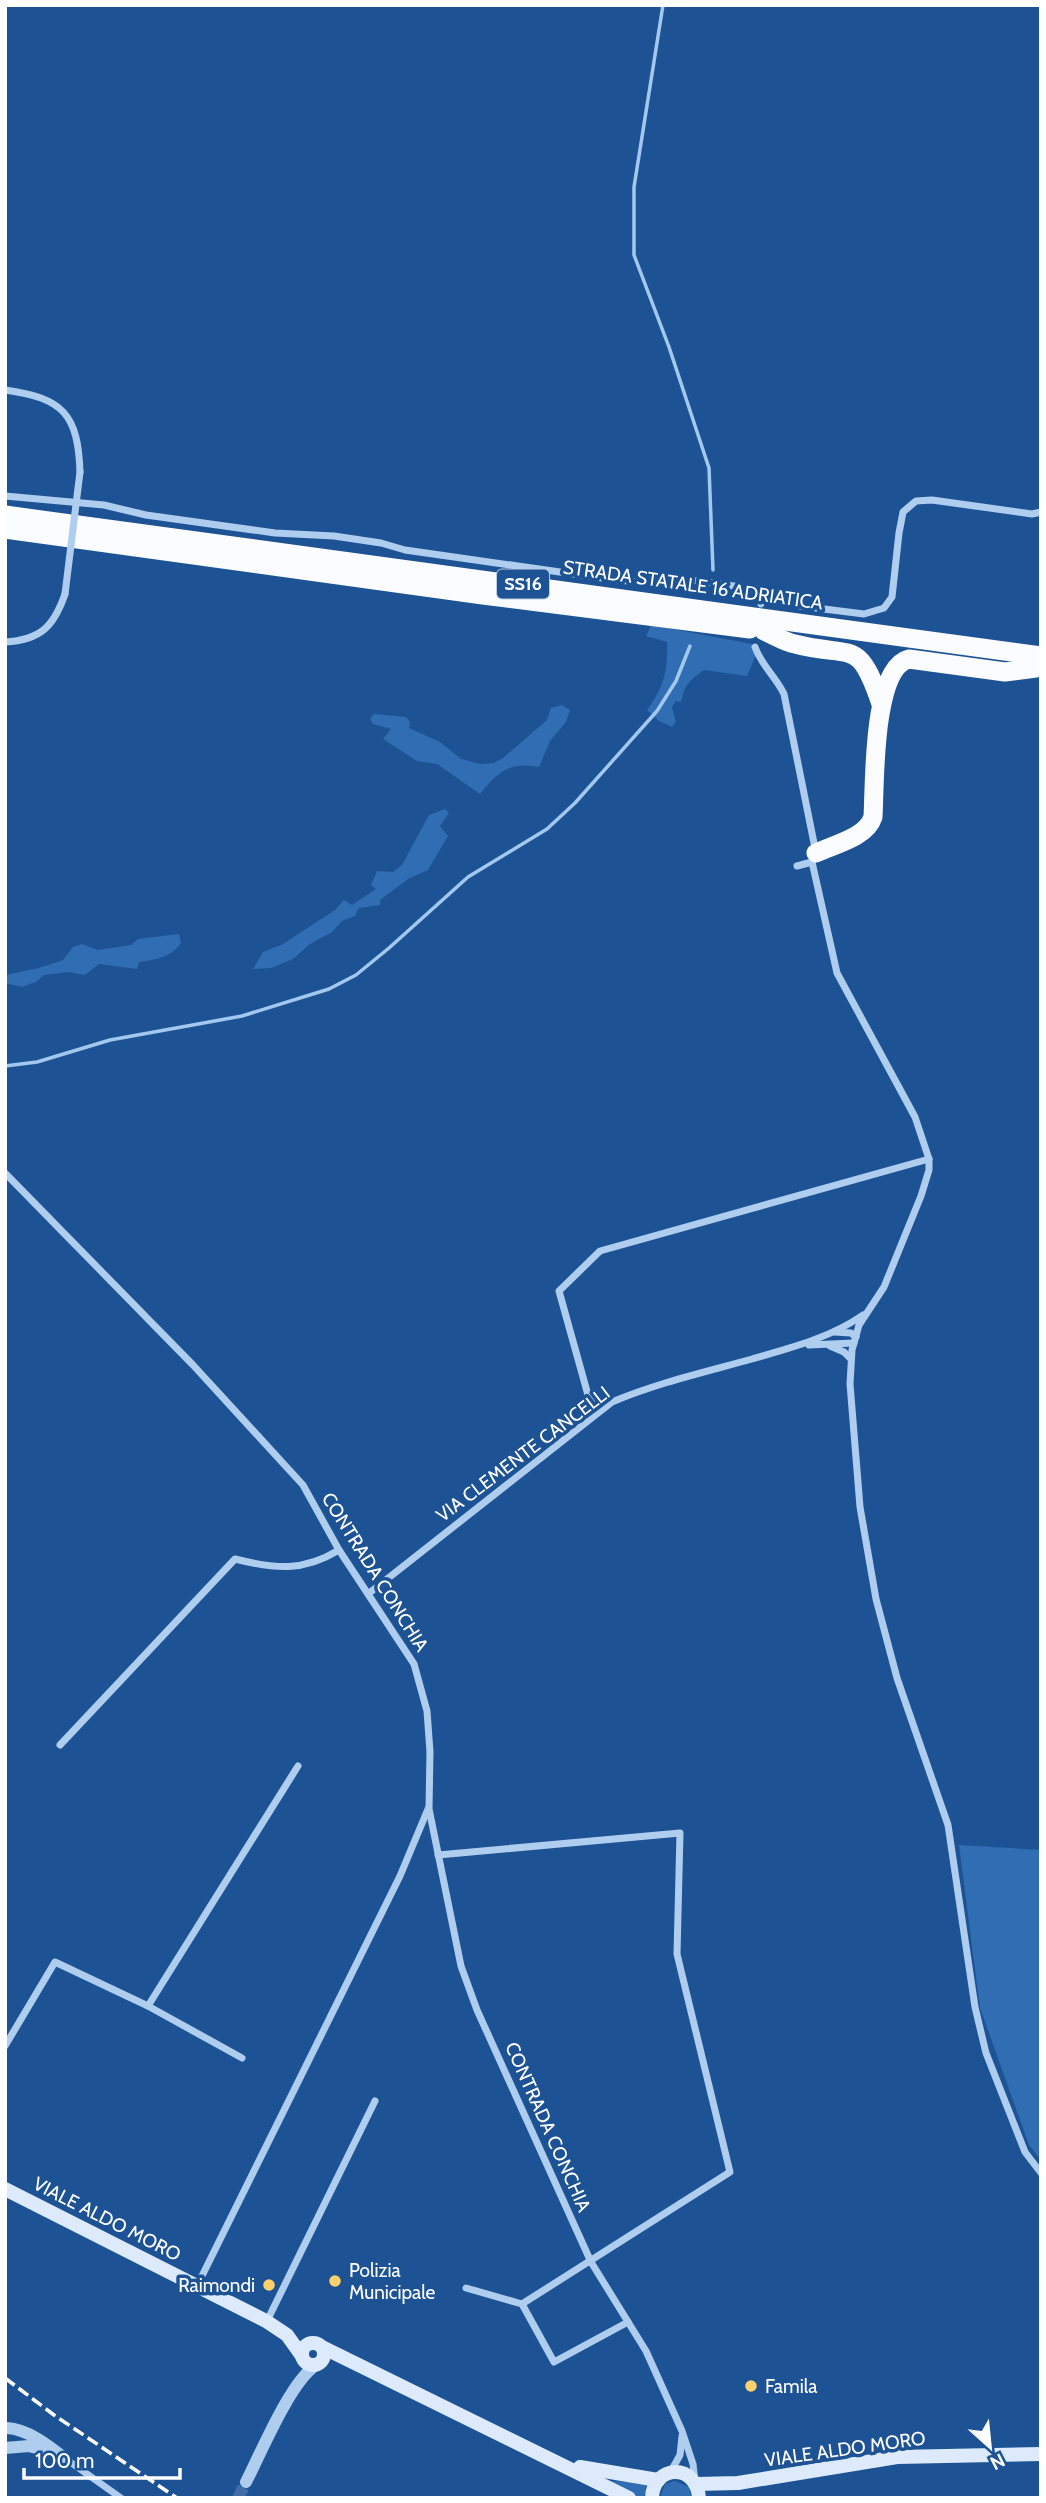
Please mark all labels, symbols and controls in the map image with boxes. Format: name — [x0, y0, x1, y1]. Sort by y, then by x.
street label: STRADA STATALE 16 ADRIATICA — [562, 555, 825, 615]
road number: SS16 — [497, 570, 549, 598]
street label: VIA CLEMENTE CANCELLI — [432, 1381, 614, 1527]
street label: CONTRADA CONCHIA — [317, 1488, 434, 1656]
street label: CONTRADA CONCHIA — [500, 2039, 596, 2216]
street label: VIALE ALDO MORO — [29, 2172, 185, 2266]
place label: Polizia Municipale — [349, 2259, 436, 2304]
marker: Polizia Municipale — [327, 2273, 343, 2289]
place label: Raimondi — [178, 2274, 255, 2297]
marker: Raimondi — [261, 2277, 277, 2293]
place label: Famila — [765, 2375, 817, 2398]
marker: Famila — [743, 2378, 759, 2394]
north arrow — [955, 2412, 1025, 2482]
street label: VIALE ALDO MORO — [763, 2426, 927, 2472]
scale bar — [24, 2436, 180, 2480]
text: 100 m — [35, 2448, 94, 2473]
text: N — [986, 2448, 1009, 2475]

